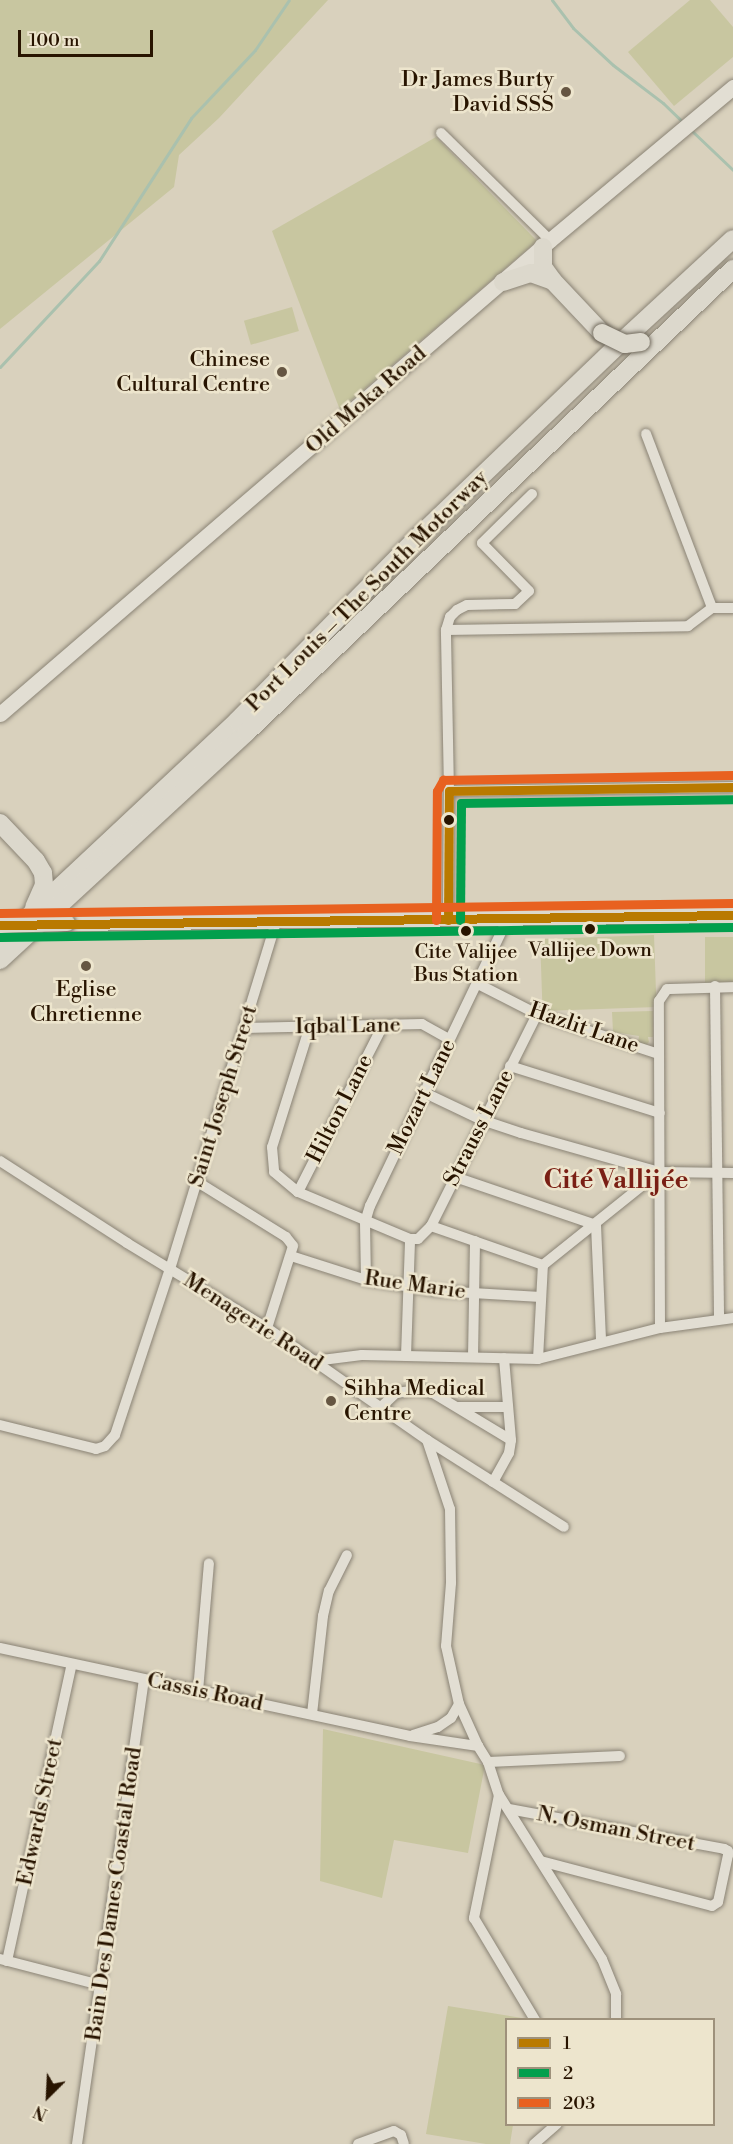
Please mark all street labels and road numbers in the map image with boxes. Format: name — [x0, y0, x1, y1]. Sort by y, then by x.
street label: Old Moka Road — [300, 340, 432, 460]
street label: Port Louis – The South Motorway — [240, 464, 494, 718]
street label: Hazlit Lane — [525, 997, 643, 1059]
street label: Saint Joseph Street — [183, 1002, 263, 1190]
street label: Iqbal Lane — [295, 1012, 401, 1040]
street label: Mozart Lane — [383, 1035, 461, 1159]
street label: Hilton Lane — [301, 1050, 379, 1168]
street label: Strauss Lane — [438, 1065, 520, 1191]
street label: Rue Marie — [363, 1265, 467, 1305]
street label: Menagerie Road — [178, 1267, 328, 1377]
street label: Cassis Road — [145, 1667, 265, 1717]
street label: Edwards Street — [11, 1736, 69, 1888]
street label: Bain Des Dames Coastal Road — [80, 1745, 148, 2043]
street label: N. Osman Street — [535, 1801, 697, 1857]

